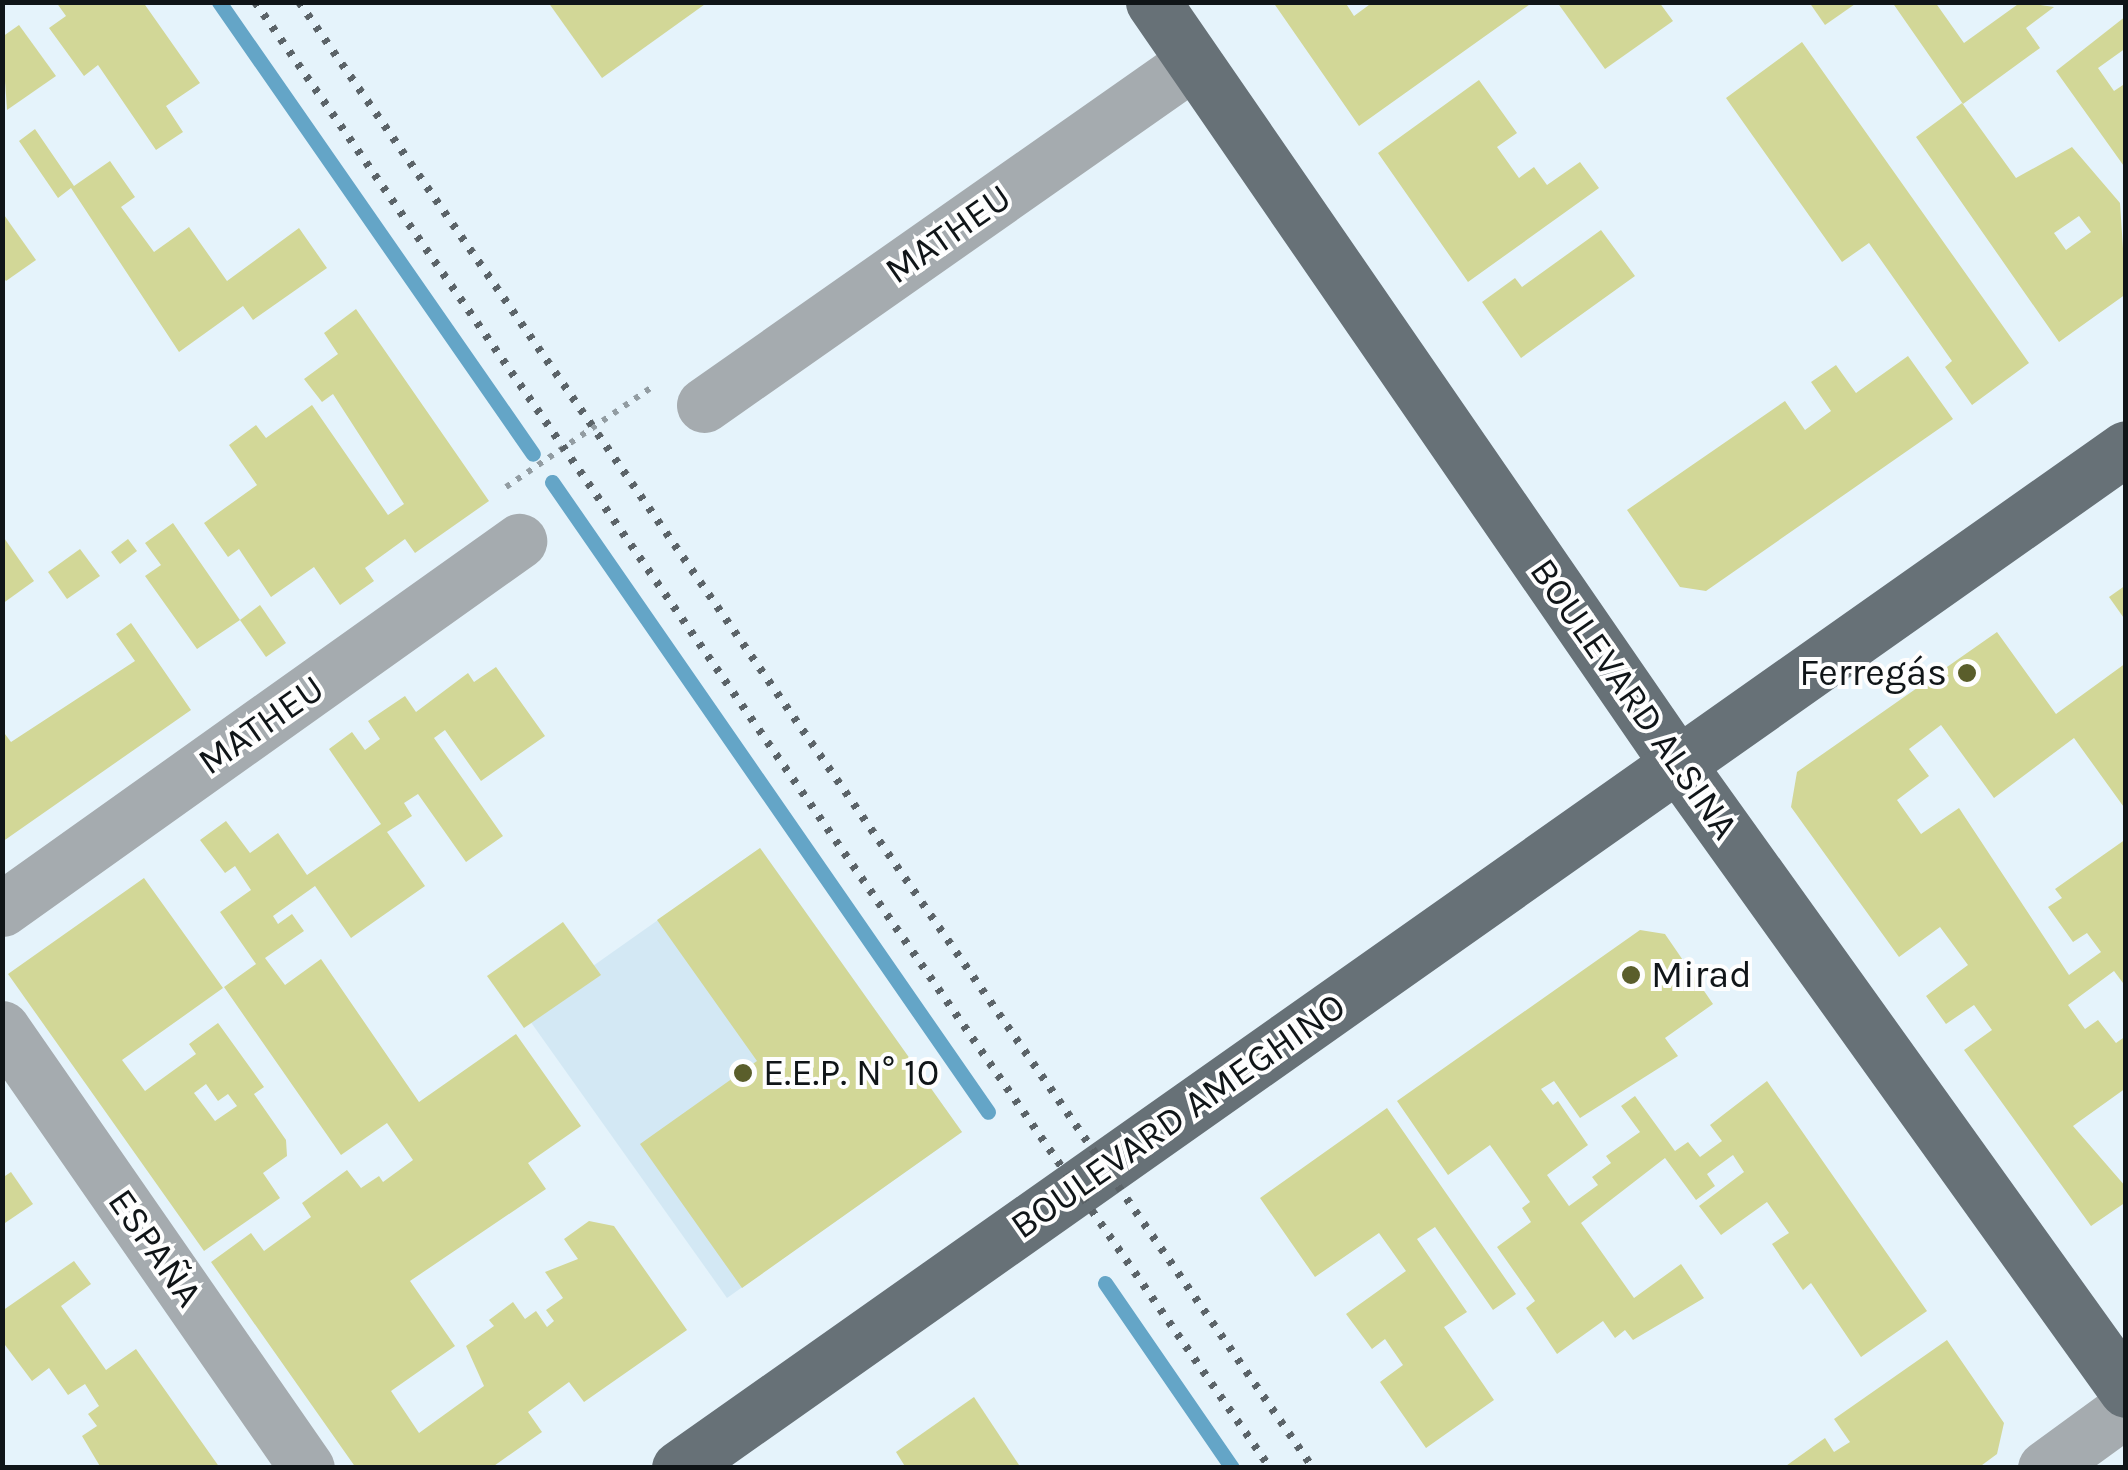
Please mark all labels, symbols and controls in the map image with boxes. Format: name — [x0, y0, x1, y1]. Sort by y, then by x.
street label: MATHEU — [876, 174, 1020, 294]
street label: BOULEVARD ALSINA — [1520, 550, 1748, 848]
place label: Ferregás — [1799, 650, 1947, 696]
marker: Ferregás — [1956, 662, 1978, 684]
street label: MATHEU — [189, 665, 333, 785]
place label: Mirad — [1651, 952, 1752, 998]
marker: Mirad — [1620, 964, 1642, 986]
street label: BOULEVARD AMEGHINO — [1002, 983, 1354, 1249]
place label: E.E.P. N° 10 — [763, 1050, 939, 1096]
marker: E.E.P. N° 10 — [732, 1062, 754, 1084]
street label: ESPAÑA — [98, 1180, 212, 1316]

